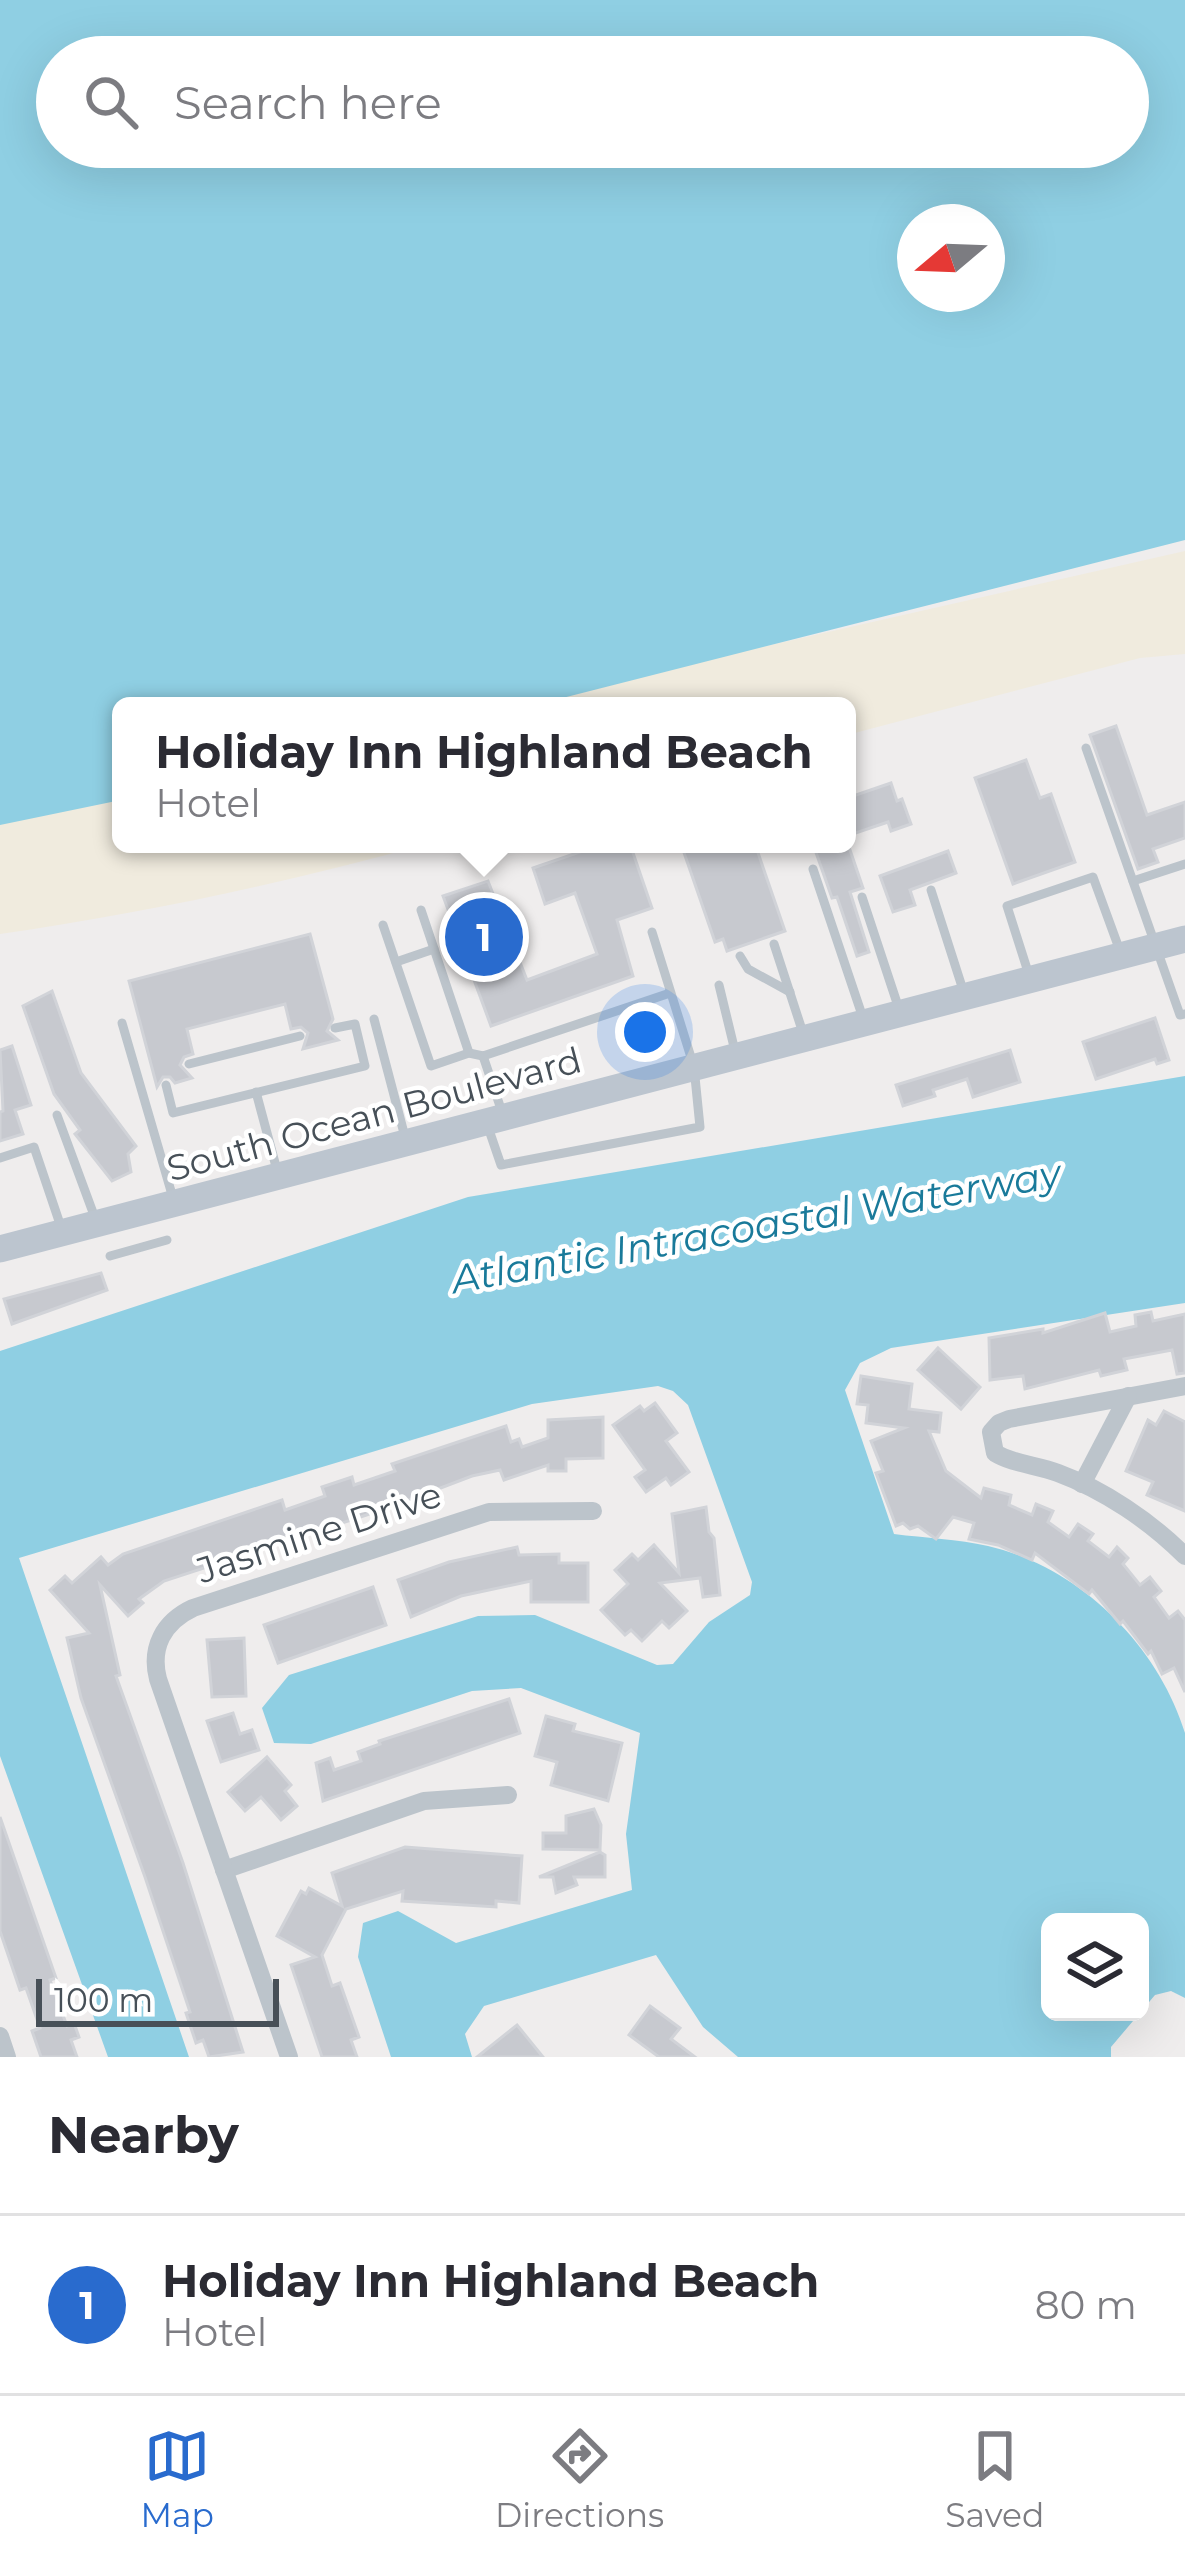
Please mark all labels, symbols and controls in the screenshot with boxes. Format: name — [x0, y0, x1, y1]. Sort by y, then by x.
search box — [36, 36, 1149, 168]
icon: search — [78, 69, 144, 135]
text: Search here — [174, 75, 442, 130]
north arrow — [897, 204, 1005, 312]
popup — [112, 697, 856, 853]
text: Holiday Inn Highland Beach — [155, 724, 813, 779]
text: Hotel — [155, 779, 261, 827]
pin: 1 — [445, 892, 523, 982]
your location — [615, 1002, 675, 1062]
street label: South Ocean Boulevard — [162, 1037, 586, 1191]
water label: Atlantic Intracoastal Waterway — [446, 1148, 1067, 1304]
street label: Jasmine Drive — [190, 1472, 447, 1593]
map controls — [1041, 1913, 1149, 2021]
button: layers — [1041, 1913, 1149, 2021]
scale bar — [36, 1973, 279, 2026]
text: 100 m — [54, 1980, 153, 2020]
text: Nearby — [48, 2104, 239, 2166]
text: Holiday Inn Highland Beach — [162, 2253, 819, 2308]
text: 1 — [79, 2281, 95, 2329]
text: 80 m — [1035, 2281, 1137, 2329]
text: Hotel — [162, 2308, 267, 2356]
tab: Map — [141, 2423, 214, 2535]
tab: Directions — [495, 2423, 664, 2535]
tab: Saved — [945, 2423, 1044, 2535]

